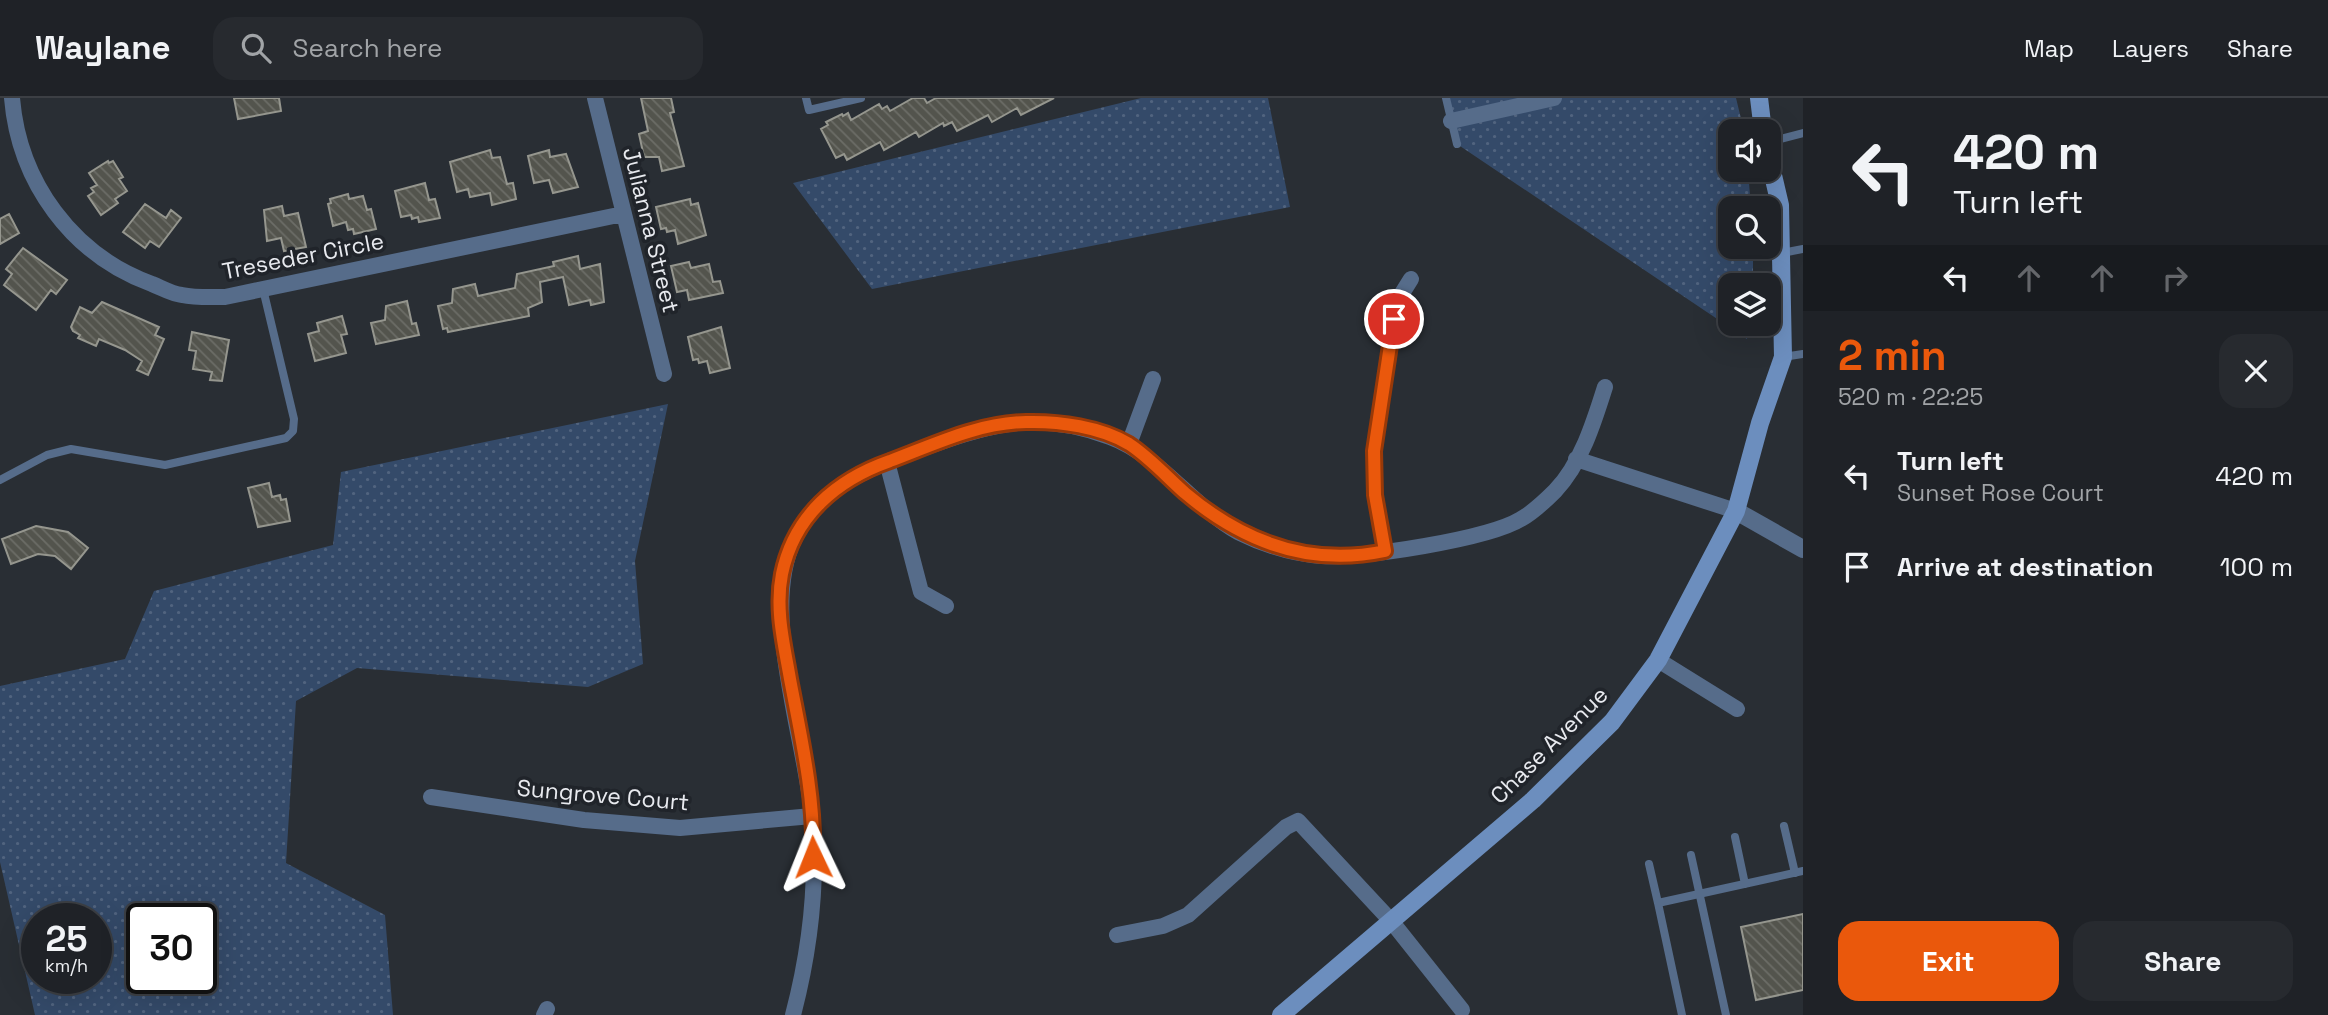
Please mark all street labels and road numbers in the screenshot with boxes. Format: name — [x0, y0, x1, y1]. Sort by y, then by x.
street label: Julianna Street — [616, 144, 686, 316]
street label: Treseder Circle — [220, 226, 386, 286]
street label: Chase Avenue — [1484, 680, 1614, 810]
street label: Sungrove Court — [516, 773, 690, 817]

